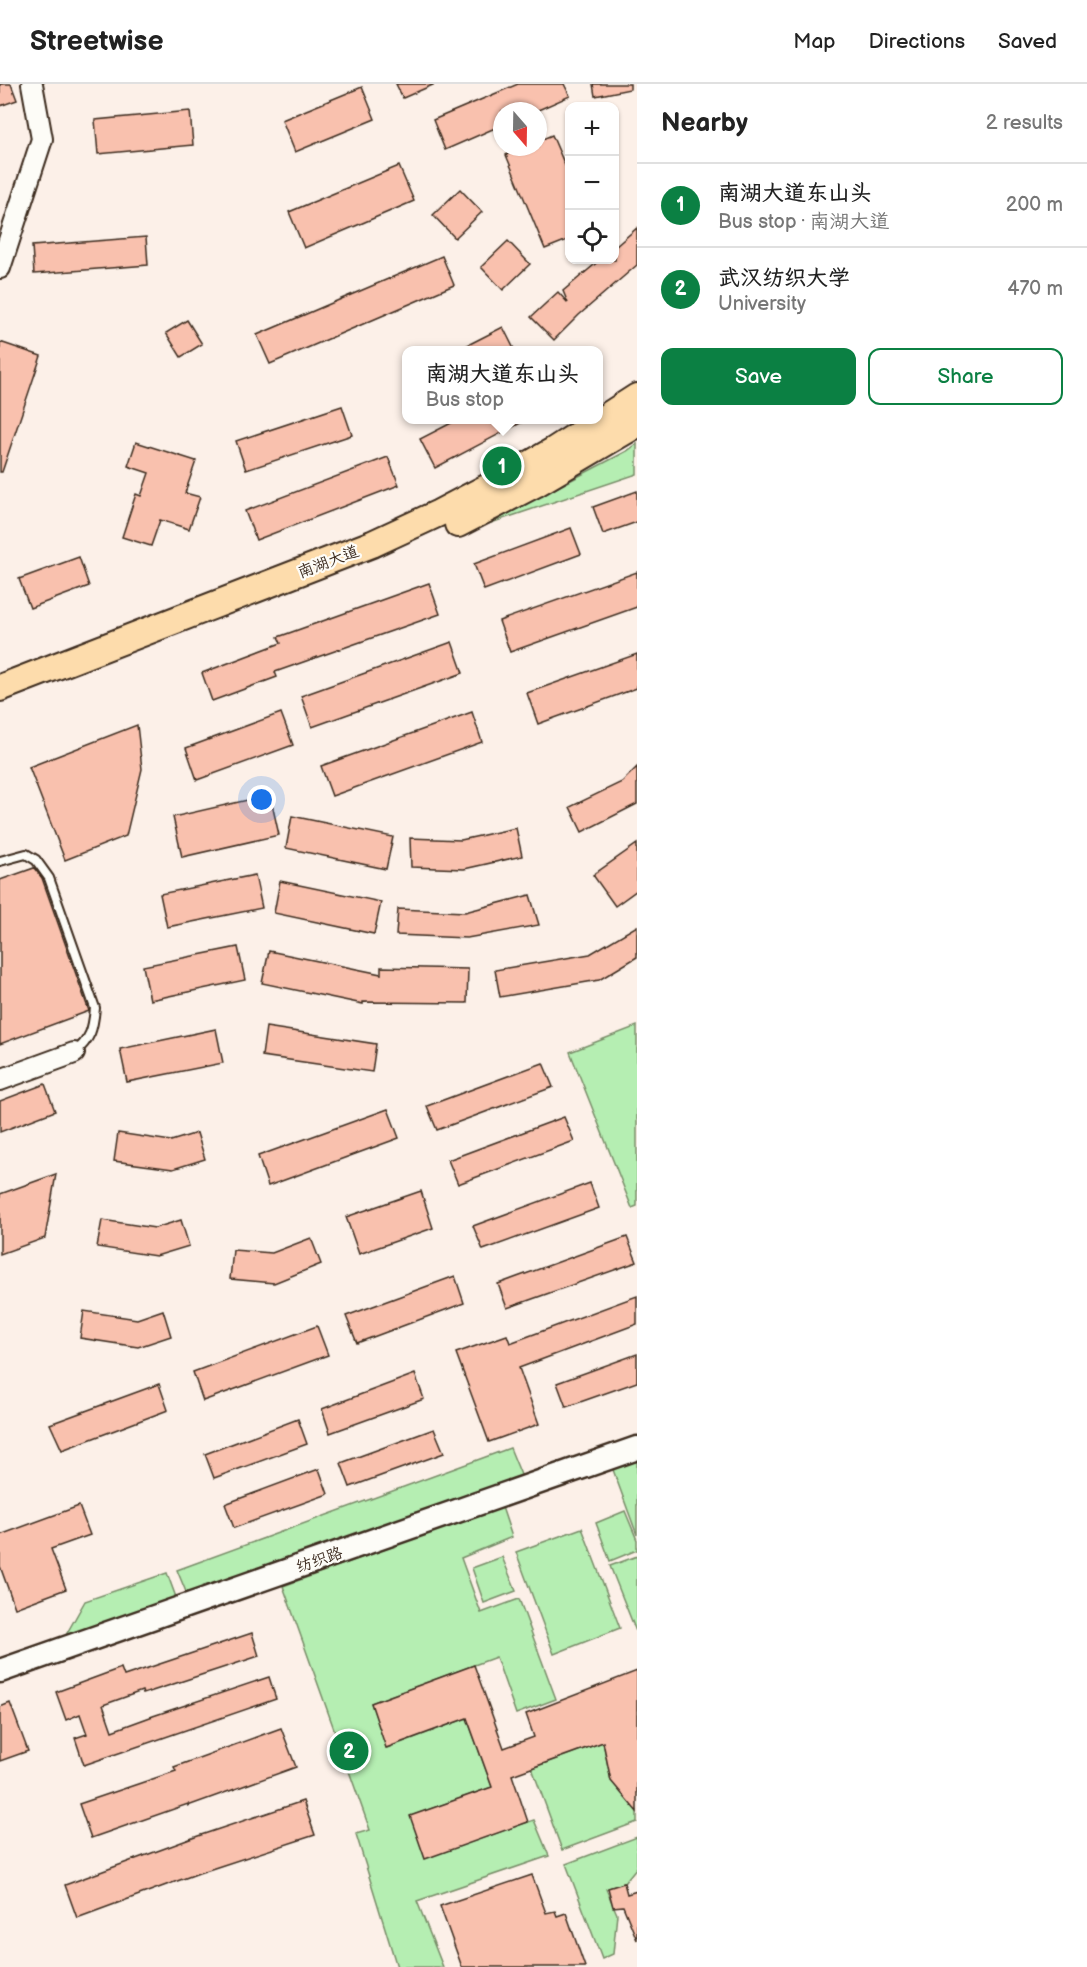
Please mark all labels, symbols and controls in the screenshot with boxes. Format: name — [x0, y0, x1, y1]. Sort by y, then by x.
text: Streetwise — [30, 25, 163, 58]
text: Map — [793, 29, 836, 54]
text: Directions — [869, 29, 965, 54]
text: Saved — [998, 29, 1057, 54]
north arrow — [493, 102, 547, 156]
map controls — [565, 102, 619, 264]
button: + — [565, 102, 619, 156]
text: Nearby — [661, 108, 748, 139]
text: 2 results — [986, 111, 1063, 135]
button: − — [565, 156, 619, 210]
text: 南湖大道东山头 — [718, 180, 872, 207]
text: 1 — [676, 193, 685, 217]
text: 200 m — [1006, 193, 1063, 217]
button: locate — [565, 210, 619, 264]
text: Bus stop · 南湖大道 — [718, 210, 890, 234]
text: 武汉纺织大学 — [718, 265, 850, 292]
text: 2 — [675, 277, 686, 301]
text: 470 m — [1007, 277, 1063, 301]
text: University — [718, 292, 806, 316]
popup — [402, 346, 603, 424]
button: Save — [661, 348, 856, 405]
button: Share — [868, 348, 1063, 405]
text: 南湖大道东山头 — [425, 361, 580, 388]
text: Bus stop — [425, 388, 504, 412]
pin: 1 — [482, 444, 522, 488]
street label: 南湖大道 — [295, 542, 362, 583]
your location — [247, 785, 276, 814]
street label: 纺织路 — [294, 1544, 345, 1577]
pin: 2 — [330, 1728, 368, 1774]

